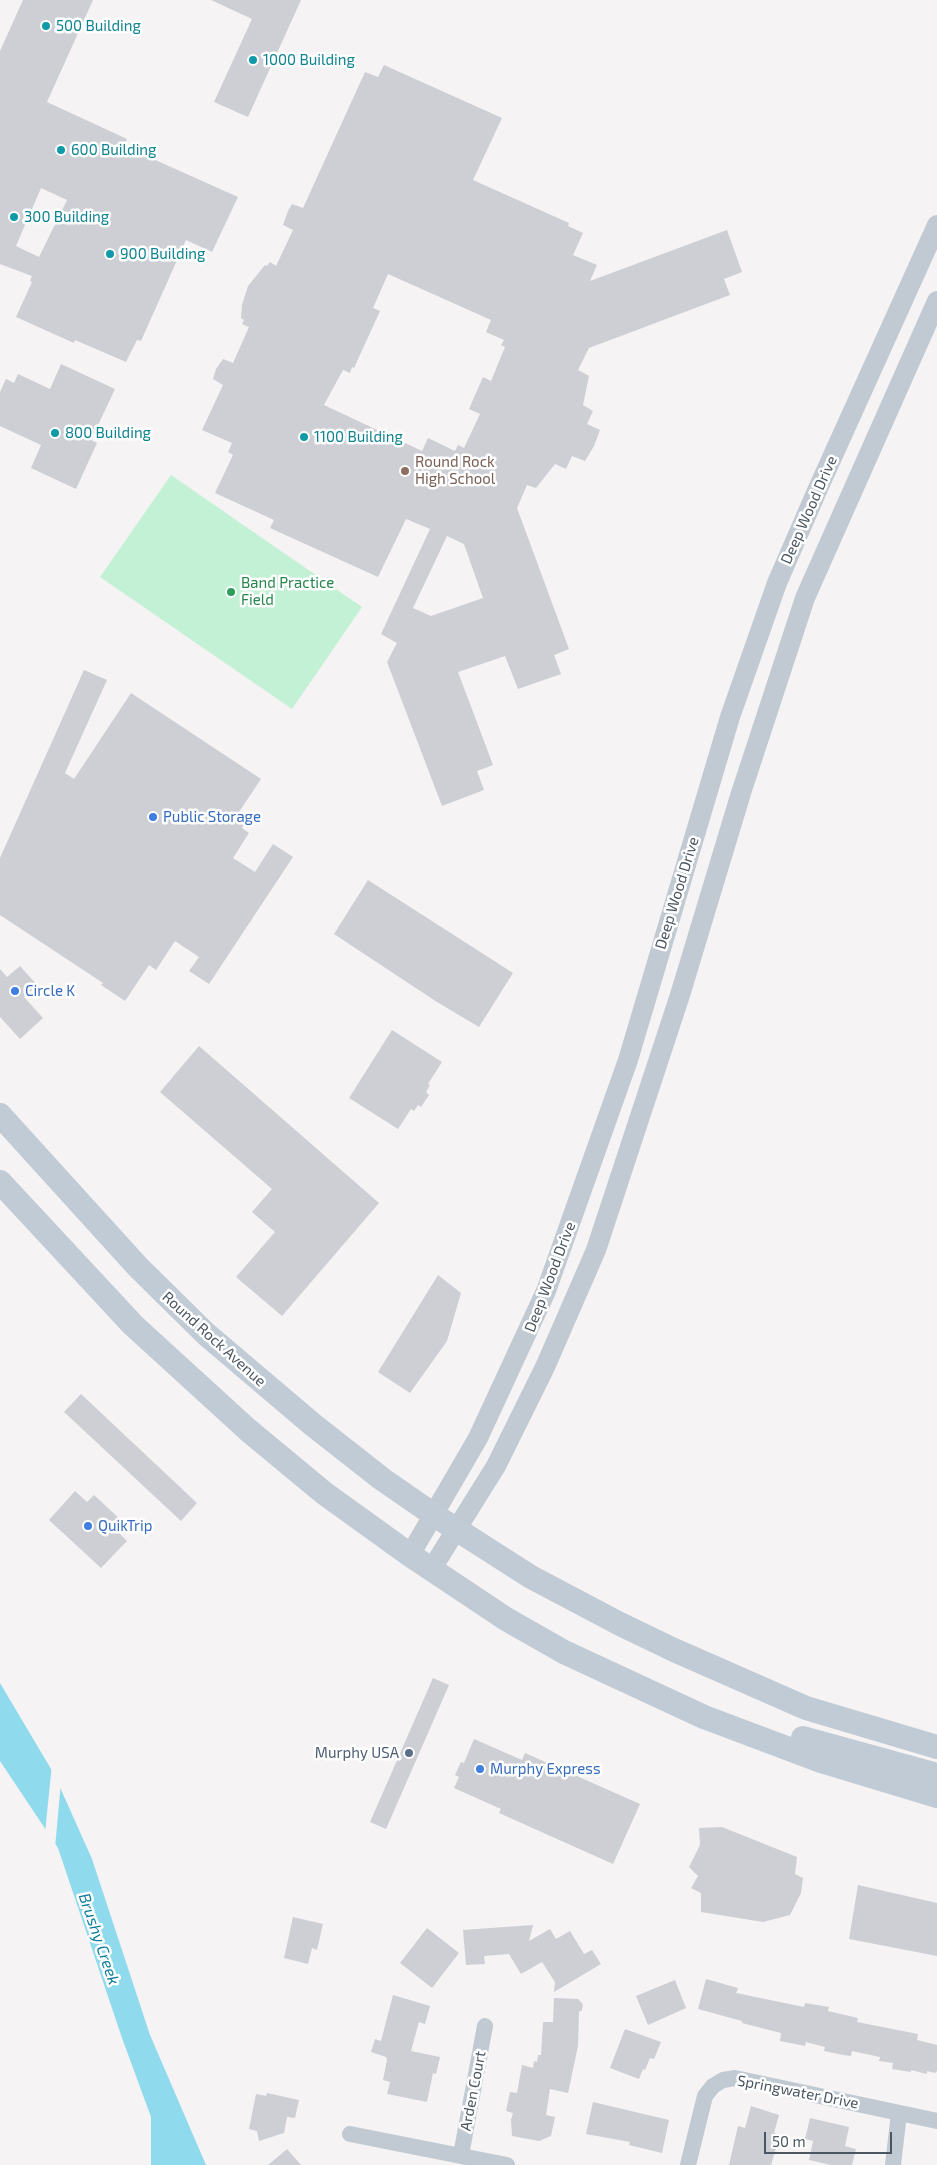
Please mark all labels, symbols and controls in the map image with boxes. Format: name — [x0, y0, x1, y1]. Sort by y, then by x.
place label: 500 Building — [56, 17, 141, 35]
marker: 500 Building — [40, 20, 52, 32]
place label: 1000 Building — [263, 51, 355, 69]
marker: 1000 Building — [247, 54, 259, 66]
place label: 600 Building — [71, 141, 156, 159]
marker: 600 Building — [55, 144, 67, 156]
place label: 300 Building — [24, 208, 109, 226]
marker: 300 Building — [8, 211, 20, 223]
place label: 900 Building — [120, 245, 205, 263]
marker: 900 Building — [104, 248, 116, 260]
place label: 800 Building — [65, 424, 151, 442]
marker: 800 Building — [49, 427, 61, 439]
place label: 1100 Building — [314, 428, 403, 446]
marker: 1100 Building — [298, 431, 310, 443]
place label: Round Rock High School — [415, 453, 495, 488]
street label: Deep Wood Drive — [777, 453, 841, 567]
marker: Round Rock High School — [399, 465, 411, 477]
place label: Band Practice Field — [241, 574, 334, 609]
marker: Band Practice Field — [225, 586, 237, 598]
place label: Public Storage — [163, 808, 261, 826]
marker: Public Storage — [147, 811, 159, 823]
street label: Deep Wood Drive — [651, 835, 703, 951]
place label: Circle K — [25, 982, 75, 1000]
marker: Circle K — [9, 985, 21, 997]
street label: Deep Wood Drive — [521, 1219, 579, 1335]
street label: Round Rock Avenue — [158, 1288, 270, 1390]
place label: QuikTrip — [98, 1517, 152, 1535]
marker: QuikTrip — [82, 1520, 94, 1532]
place label: Murphy USA — [315, 1744, 399, 1762]
marker: Murphy USA — [403, 1747, 415, 1759]
place label: Murphy Express — [490, 1760, 601, 1778]
marker: Murphy Express — [474, 1763, 486, 1775]
water label: Brushy Creek — [74, 1891, 124, 1987]
street label: Arden Court — [456, 2049, 490, 2133]
street label: Springwater Drive — [736, 2071, 860, 2113]
scale bar — [767, 2122, 894, 2154]
text: 50 m — [772, 2132, 806, 2150]

